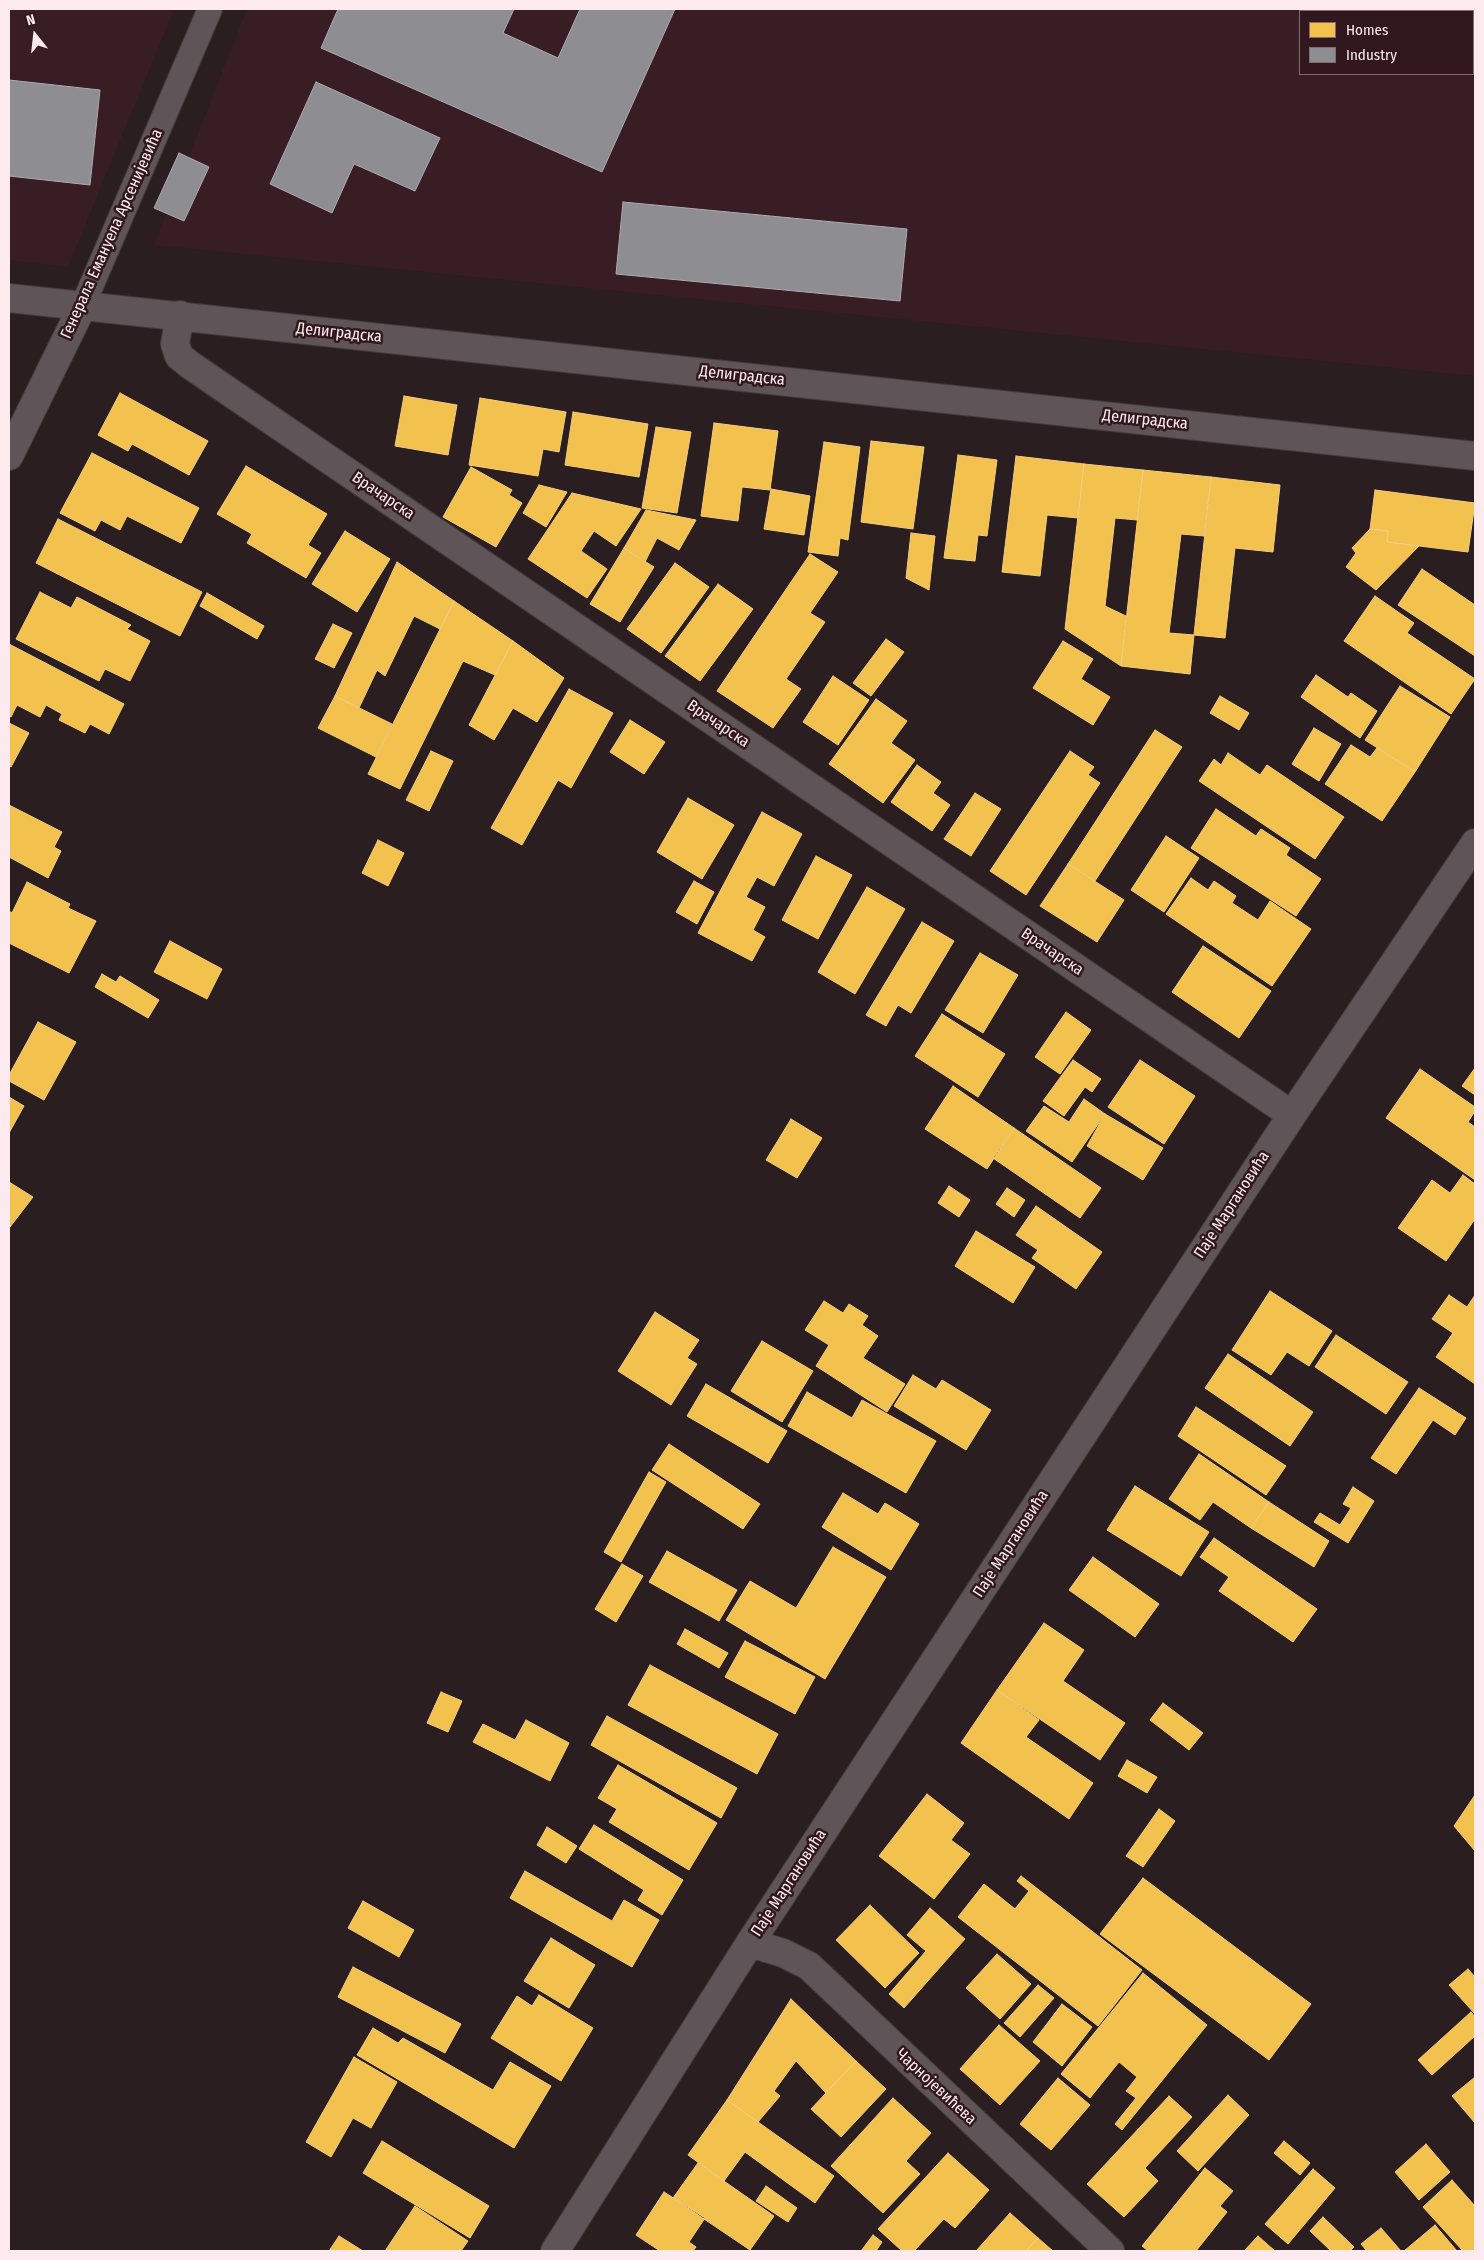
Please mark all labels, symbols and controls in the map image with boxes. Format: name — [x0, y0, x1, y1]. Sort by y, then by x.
north arrow — [10, 10, 60, 60]
legend — [1299, 10, 1474, 75]
text: N — [24, 11, 37, 29]
text: Homes — [1346, 21, 1388, 39]
text: Industry — [1346, 46, 1397, 64]
street label: Генерала Емануела Арсенијевића — [57, 126, 167, 342]
street label: Делиградска — [295, 319, 383, 347]
street label: Делиградска — [698, 362, 786, 390]
street label: Делиградска — [1101, 406, 1189, 434]
street label: Врачарска — [348, 468, 418, 524]
street label: Врачарска — [683, 696, 753, 752]
street label: Врачарска — [1017, 924, 1087, 980]
street label: Паје Маргановића — [1190, 1148, 1274, 1262]
street label: Паје Маргановића — [969, 1487, 1053, 1601]
street label: Паје Маргановића — [747, 1826, 831, 1940]
street label: Чарнојевићева — [892, 2045, 980, 2129]

